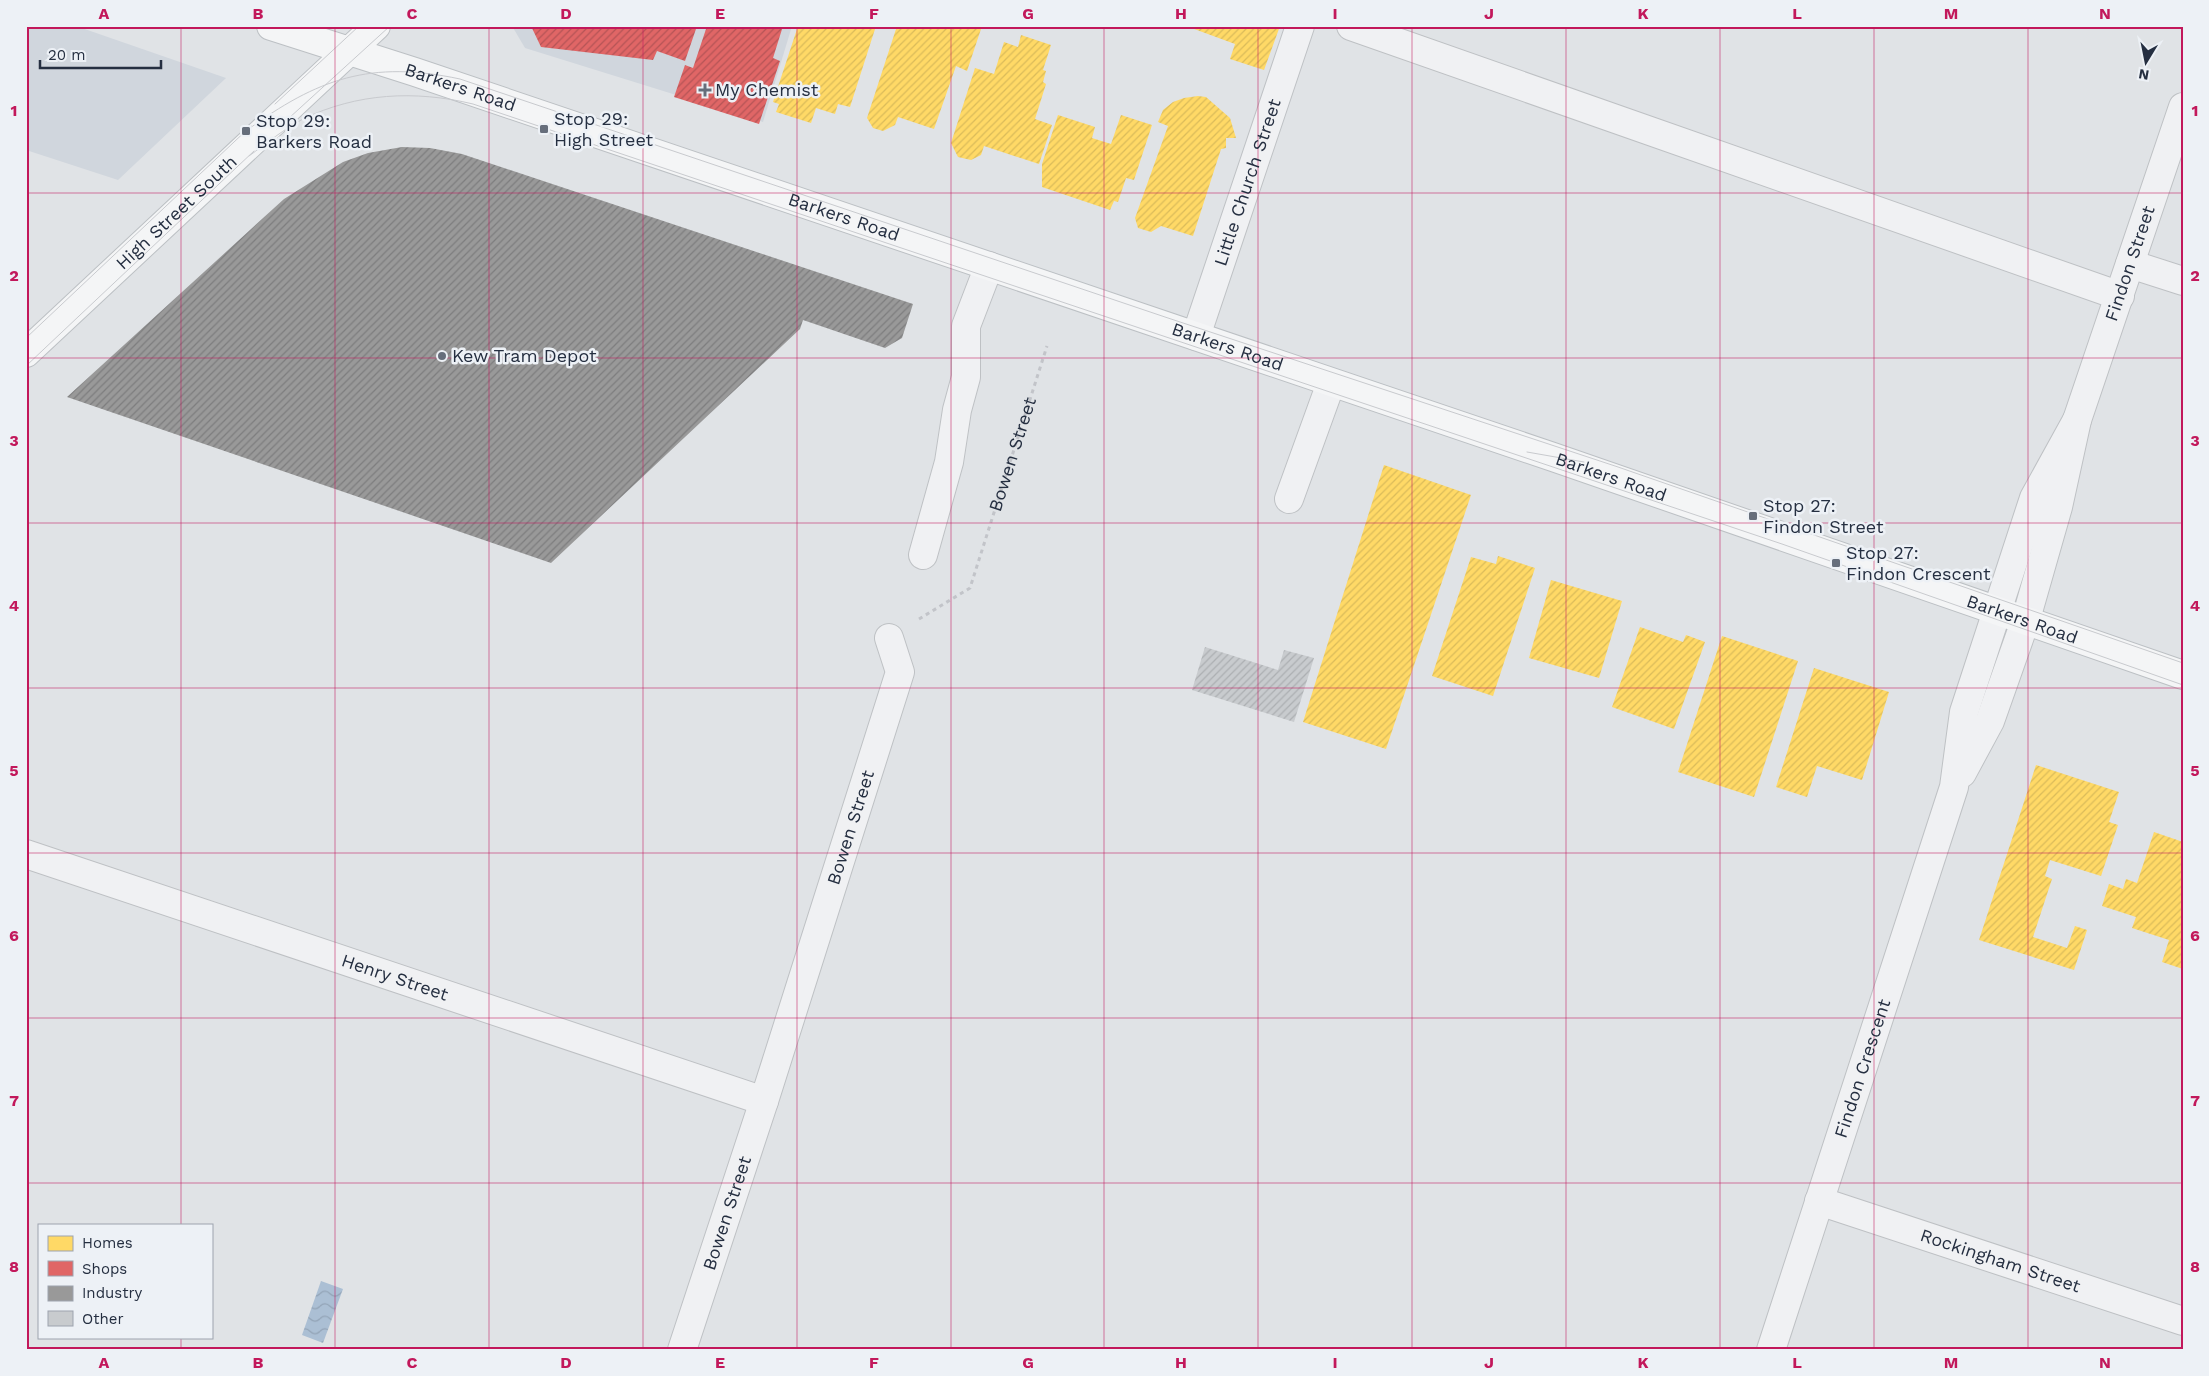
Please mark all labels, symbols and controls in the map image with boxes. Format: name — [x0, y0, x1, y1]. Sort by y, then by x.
text: A — [99, 4, 110, 23]
text: B — [253, 4, 264, 23]
text: C — [407, 4, 418, 23]
text: D — [560, 4, 572, 23]
text: E — [715, 4, 725, 23]
text: F — [869, 4, 879, 23]
text: G — [1022, 4, 1034, 23]
text: H — [1175, 4, 1187, 23]
text: I — [1332, 4, 1338, 23]
text: J — [1484, 4, 1494, 23]
text: K — [1637, 4, 1649, 23]
text: L — [1792, 4, 1802, 23]
text: M — [1944, 4, 1958, 23]
text: N — [2099, 4, 2111, 23]
scale bar — [40, 38, 161, 70]
north arrow — [2122, 38, 2172, 88]
text: 20 m — [48, 46, 86, 64]
street label: Barkers Road — [402, 58, 519, 115]
text: N — [2137, 66, 2150, 84]
place label: My Chemist — [715, 79, 819, 100]
marker: My Chemist — [699, 84, 711, 96]
street label: Little Church Street — [1209, 96, 1285, 268]
text: 1 — [11, 101, 17, 120]
text: 1 — [2192, 101, 2198, 120]
place label: Stop 29: High Street — [554, 108, 653, 150]
place label: Stop 29: Barkers Road — [256, 110, 372, 152]
marker: Stop 29: High Street — [538, 123, 550, 135]
marker: Stop 29: Barkers Road — [240, 125, 252, 137]
street label: High Street South — [112, 151, 241, 273]
street label: Barkers Road — [786, 188, 903, 245]
street label: Findon Street — [2100, 202, 2159, 324]
text: 2 — [9, 266, 19, 285]
text: 2 — [2190, 266, 2200, 285]
street label: Barkers Road — [1169, 318, 1286, 375]
place label: Kew Tram Depot — [452, 345, 597, 366]
marker: Kew Tram Depot — [436, 350, 448, 362]
street label: Bowen Street — [984, 394, 1040, 514]
text: 3 — [9, 431, 19, 450]
text: 3 — [2190, 431, 2200, 450]
street label: Barkers Road — [1553, 448, 1670, 506]
place label: Stop 27: Findon Street — [1763, 495, 1884, 537]
marker: Stop 27: Findon Street — [1747, 510, 1759, 522]
place label: Stop 27: Findon Crescent — [1846, 542, 1991, 584]
marker: Stop 27: Findon Crescent — [1830, 557, 1842, 569]
street label: Barkers Road — [1964, 590, 2081, 648]
text: 4 — [9, 596, 19, 615]
text: 4 — [2190, 596, 2200, 615]
text: 5 — [9, 761, 19, 780]
text: 5 — [2190, 761, 2200, 780]
street label: Bowen Street — [822, 767, 878, 887]
text: 6 — [9, 926, 19, 945]
text: 6 — [2190, 926, 2200, 945]
street label: Henry Street — [339, 949, 452, 1005]
street label: Findon Crescent — [1830, 996, 1895, 1140]
text: 7 — [9, 1091, 19, 1110]
text: 7 — [2190, 1091, 2200, 1110]
street label: Bowen Street — [698, 1153, 755, 1273]
legend — [38, 1224, 212, 1338]
street label: Rockingham Street — [1918, 1224, 2084, 1297]
text: Homes — [82, 1234, 133, 1252]
text: 8 — [9, 1257, 19, 1276]
text: 8 — [2190, 1257, 2200, 1276]
text: Shops — [82, 1260, 127, 1278]
text: Industry — [82, 1284, 143, 1302]
text: Other — [82, 1310, 124, 1328]
text: A — [99, 1353, 110, 1372]
text: B — [253, 1353, 264, 1372]
text: C — [407, 1353, 418, 1372]
text: D — [560, 1353, 572, 1372]
text: E — [715, 1353, 725, 1372]
text: F — [869, 1353, 879, 1372]
text: G — [1022, 1353, 1034, 1372]
text: H — [1175, 1353, 1187, 1372]
text: I — [1332, 1353, 1338, 1372]
text: J — [1484, 1353, 1494, 1372]
text: K — [1637, 1353, 1649, 1372]
text: L — [1792, 1353, 1802, 1372]
text: M — [1944, 1353, 1958, 1372]
text: N — [2099, 1353, 2111, 1372]

